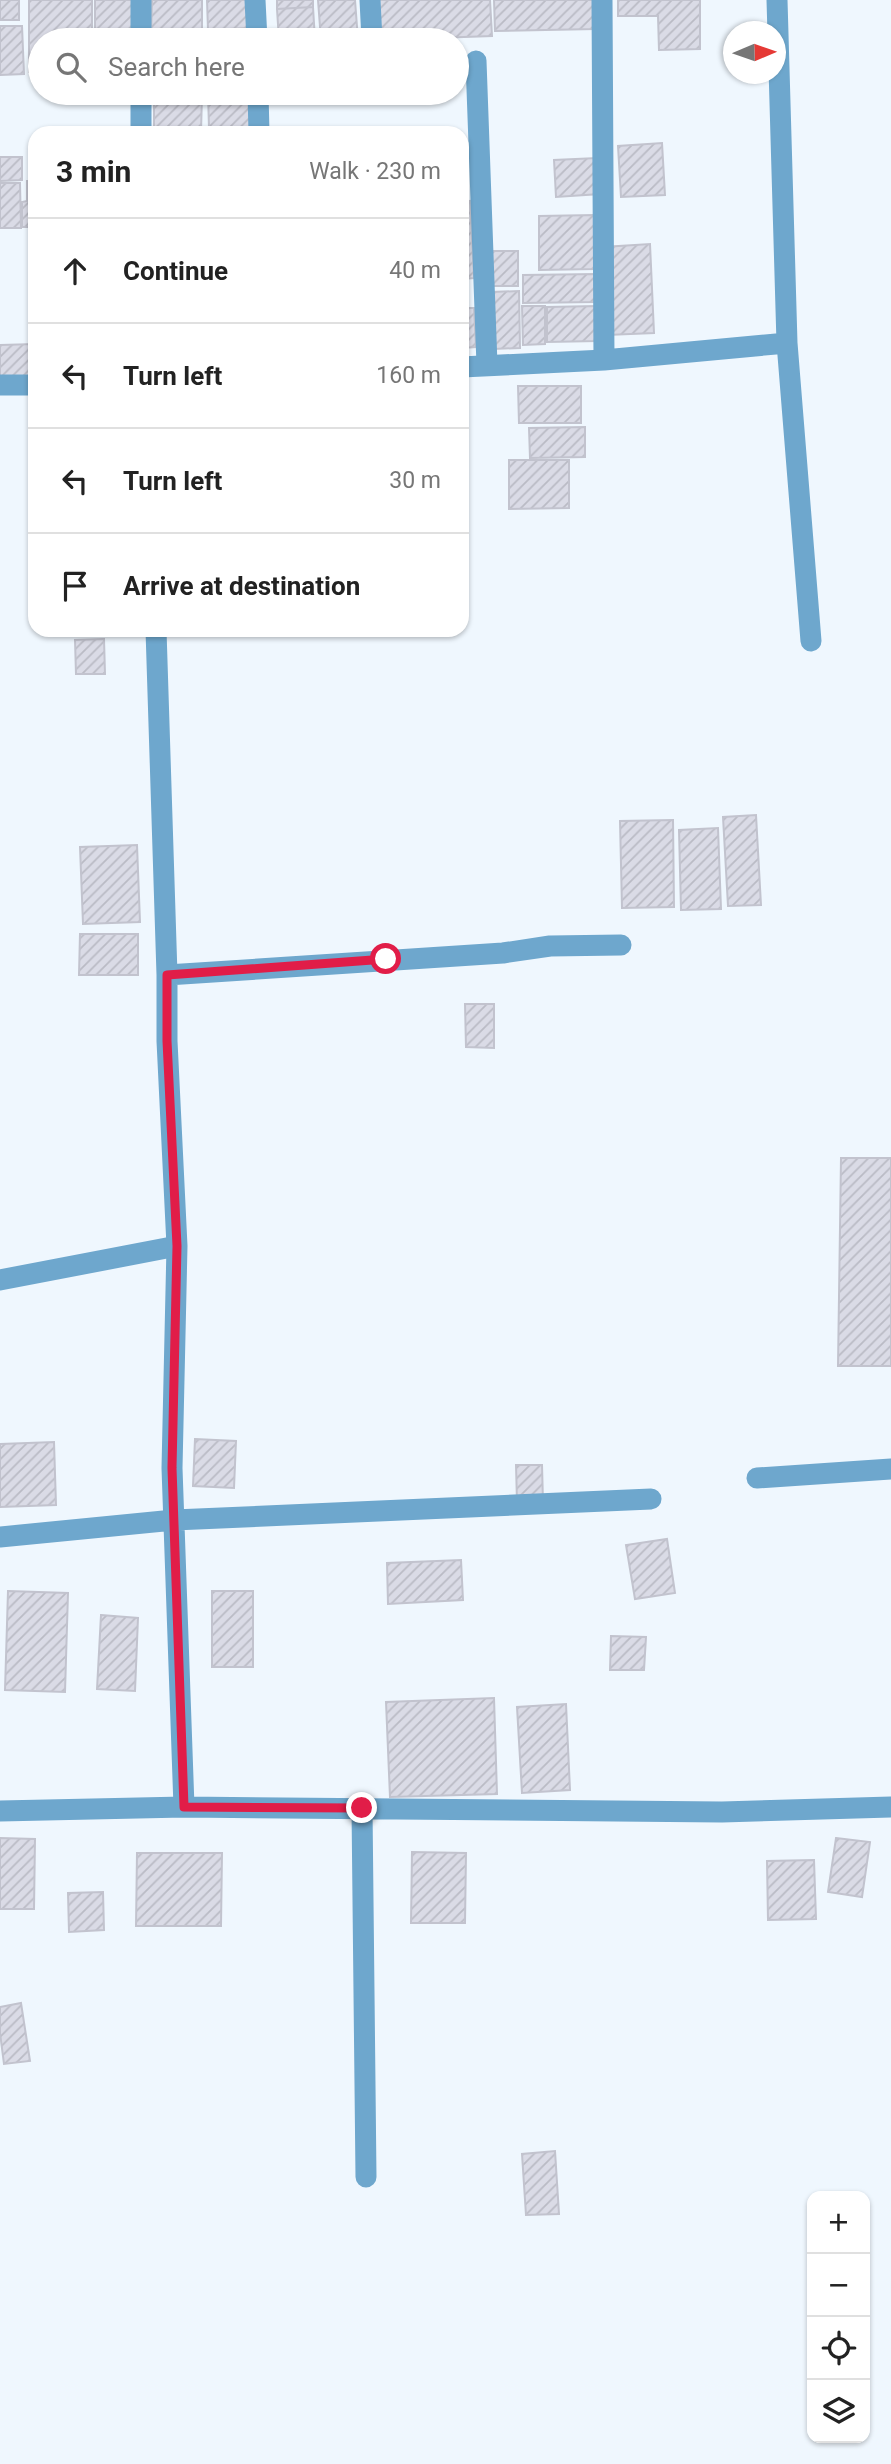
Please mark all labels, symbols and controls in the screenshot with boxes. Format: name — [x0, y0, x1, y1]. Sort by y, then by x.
north arrow — [723, 21, 786, 84]
search box — [28, 28, 469, 105]
icon: search — [52, 48, 90, 86]
text: Search here — [108, 52, 245, 82]
text: 3 min — [56, 154, 131, 189]
text: Walk · 230 m — [309, 158, 441, 185]
icon: ahead — [56, 252, 94, 290]
text: Continue — [123, 256, 228, 286]
text: 40 m — [389, 257, 441, 284]
icon: left — [56, 357, 94, 395]
text: Turn left — [123, 361, 222, 391]
text: 160 m — [376, 362, 441, 389]
icon: left — [56, 462, 94, 500]
text: Turn left — [123, 466, 222, 496]
text: 30 m — [389, 467, 441, 494]
icon: arrive — [56, 567, 94, 605]
text: Arrive at destination — [123, 571, 360, 601]
route start — [370, 943, 401, 974]
route end — [346, 1792, 377, 1823]
map controls — [807, 2191, 870, 2443]
button: + — [807, 2191, 870, 2254]
button: − — [807, 2254, 870, 2317]
button: locate — [807, 2317, 870, 2380]
button: layers — [807, 2380, 870, 2443]

